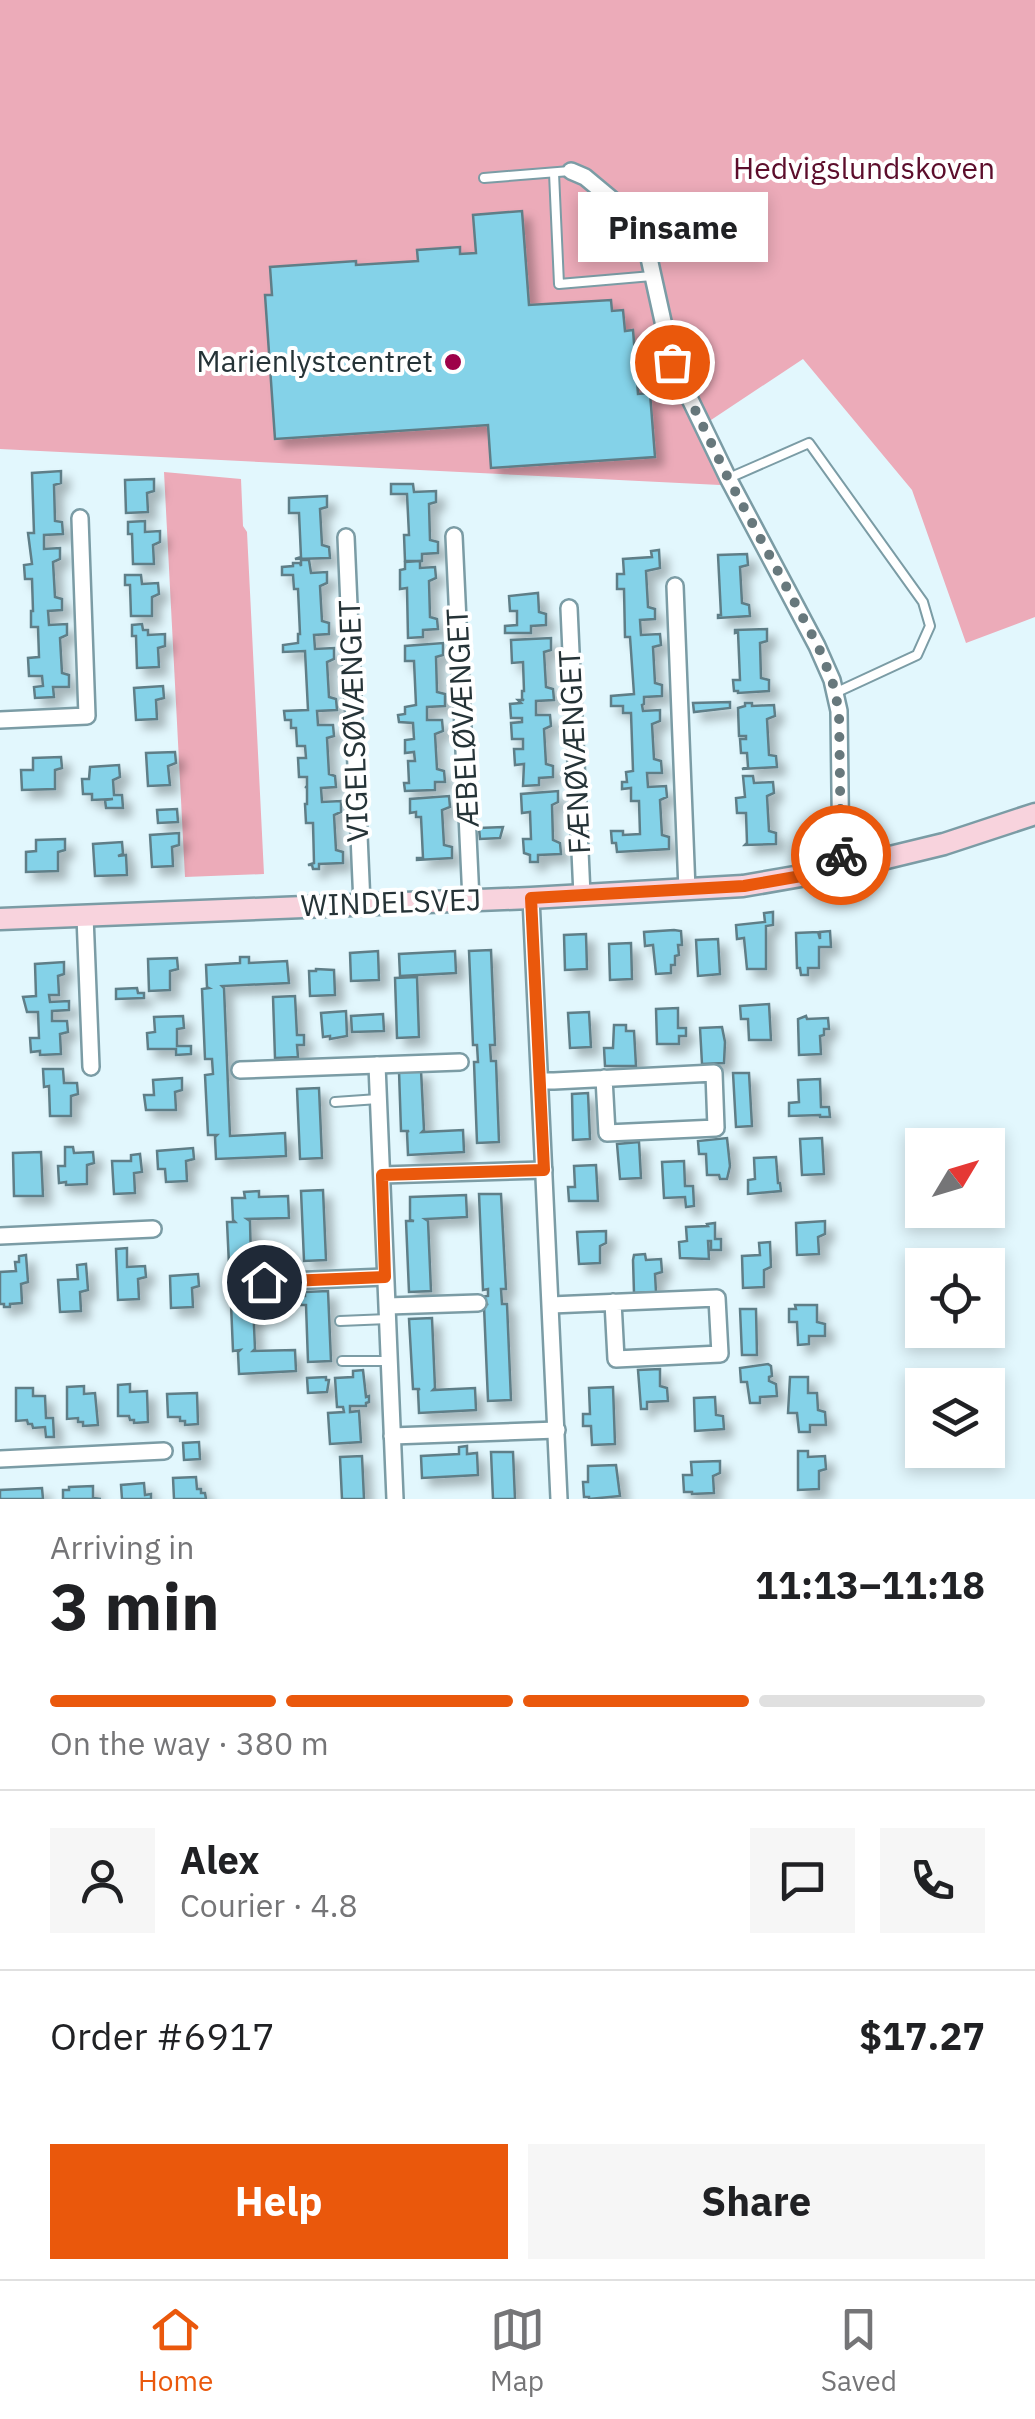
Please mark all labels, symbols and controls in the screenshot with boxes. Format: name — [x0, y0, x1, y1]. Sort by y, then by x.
park label: Hedvigslundskoven — [733, 148, 995, 187]
callout: Pinsame — [577, 192, 767, 262]
text: Pinsame — [608, 206, 738, 248]
pin — [630, 320, 715, 405]
icon: bag — [645, 335, 700, 390]
place label: Marienlystcentret — [196, 341, 433, 380]
marker: Marienlystcentret — [442, 351, 464, 373]
street label: VIGELSØVÆNGET — [329, 599, 376, 843]
street label: ÆBELØVÆNGET — [436, 607, 487, 829]
street label: FÆNØVÆNGET — [549, 649, 598, 855]
courier — [791, 805, 891, 905]
icon: bike — [814, 828, 869, 883]
street label: WINDELSVEJ — [300, 879, 482, 924]
north arrow — [905, 1128, 1005, 1228]
map controls — [905, 1128, 1005, 1468]
pin — [222, 1240, 307, 1325]
button: locate — [905, 1248, 1005, 1348]
icon: home — [237, 1255, 292, 1310]
button: layers — [905, 1368, 1005, 1468]
text: Arriving in — [50, 1526, 195, 1568]
text: 11:13–11:18 — [755, 1560, 985, 1609]
text: 3 min — [50, 1563, 220, 1648]
text: On the way · 380 m — [50, 1722, 329, 1764]
button: person — [50, 1828, 155, 1933]
button: chat — [750, 1828, 855, 1933]
button: phone — [880, 1828, 985, 1933]
text: Alex — [180, 1835, 260, 1884]
text: Courier · 4.8 — [180, 1884, 358, 1926]
text: Order #6917 — [50, 2011, 275, 2060]
text: $17.27 — [859, 2011, 985, 2060]
button: Help — [50, 2144, 508, 2259]
button: Share — [528, 2144, 985, 2259]
tab: Home — [138, 2302, 213, 2399]
tab: Map — [490, 2302, 545, 2399]
tab: Saved — [821, 2302, 897, 2399]

